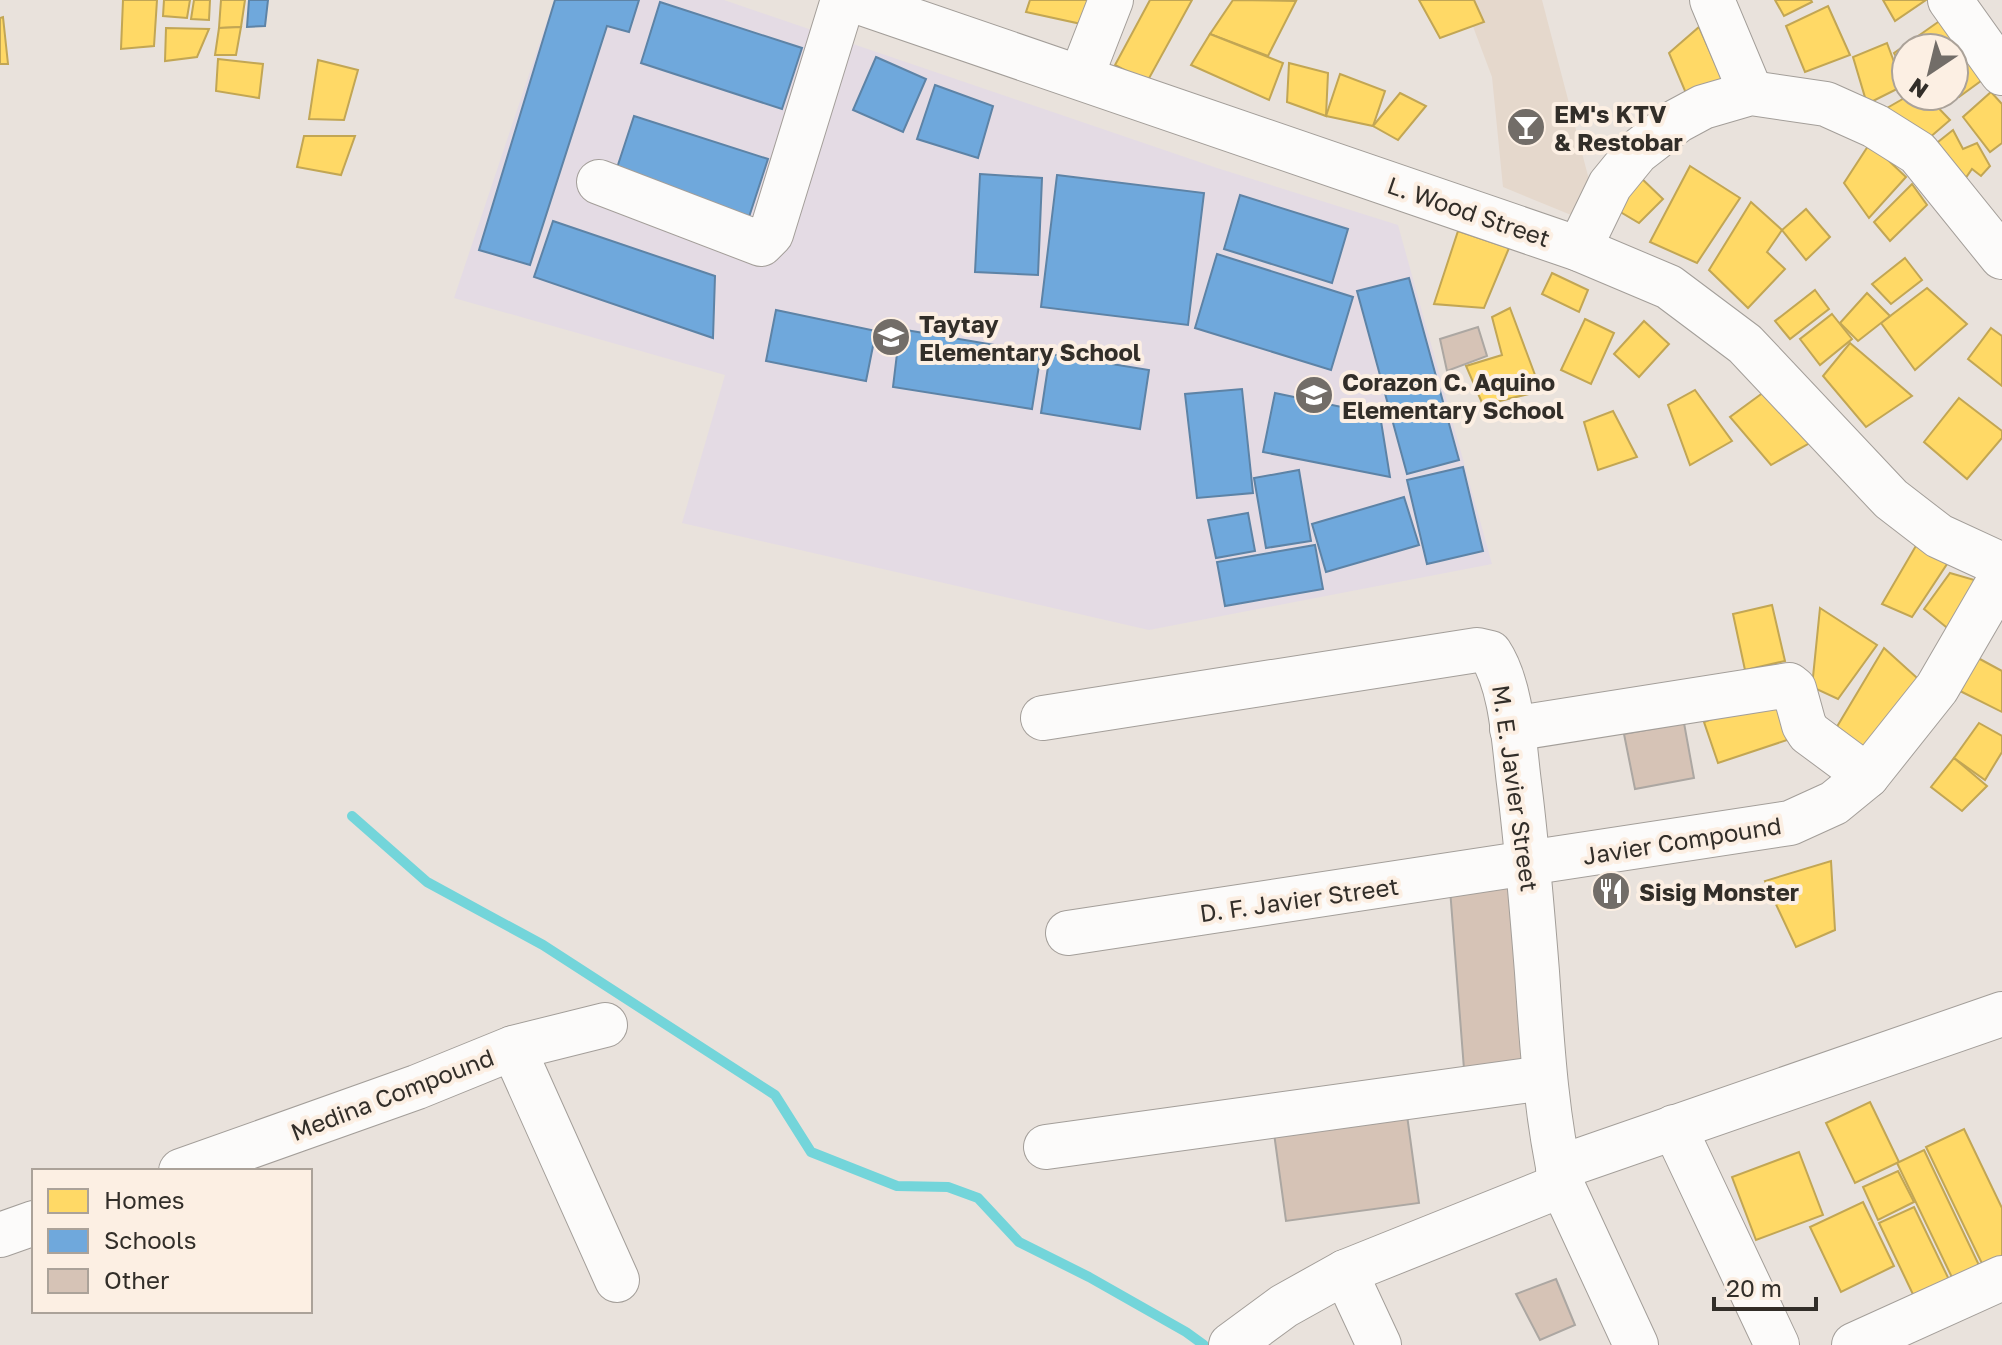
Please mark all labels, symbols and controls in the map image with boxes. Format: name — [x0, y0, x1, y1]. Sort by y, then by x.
north arrow — [1890, 32, 1970, 112]
text: N — [1904, 73, 1933, 105]
place label: EM's KTV & Restobar — [1554, 99, 1683, 156]
bar icon: EM's KTV & Restobar — [1505, 106, 1547, 148]
street label: L. Wood Street — [1384, 170, 1554, 252]
place label: Taytay Elementary School — [919, 309, 1141, 366]
school or university icon: Taytay Elementary School — [870, 316, 912, 358]
place label: Corazon C. Aquino Elementary School — [1342, 367, 1564, 424]
school or university icon: Corazon C. Aquino Elementary School — [1293, 374, 1335, 416]
street label: M. E. Javier Street — [1487, 683, 1545, 893]
street label: Javier Compound — [1581, 810, 1783, 870]
restaurant icon: Sisig Monster — [1590, 870, 1632, 912]
street label: D. F. Javier Street — [1198, 871, 1400, 927]
place label: Sisig Monster — [1639, 877, 1799, 906]
street label: Medina Compound — [286, 1042, 498, 1146]
legend — [32, 1169, 312, 1313]
text: Homes — [104, 1185, 185, 1214]
text: Schools — [104, 1225, 196, 1254]
scale bar — [1714, 1261, 1816, 1311]
text: Other — [104, 1265, 169, 1294]
text: 20 m — [1726, 1273, 1782, 1302]

